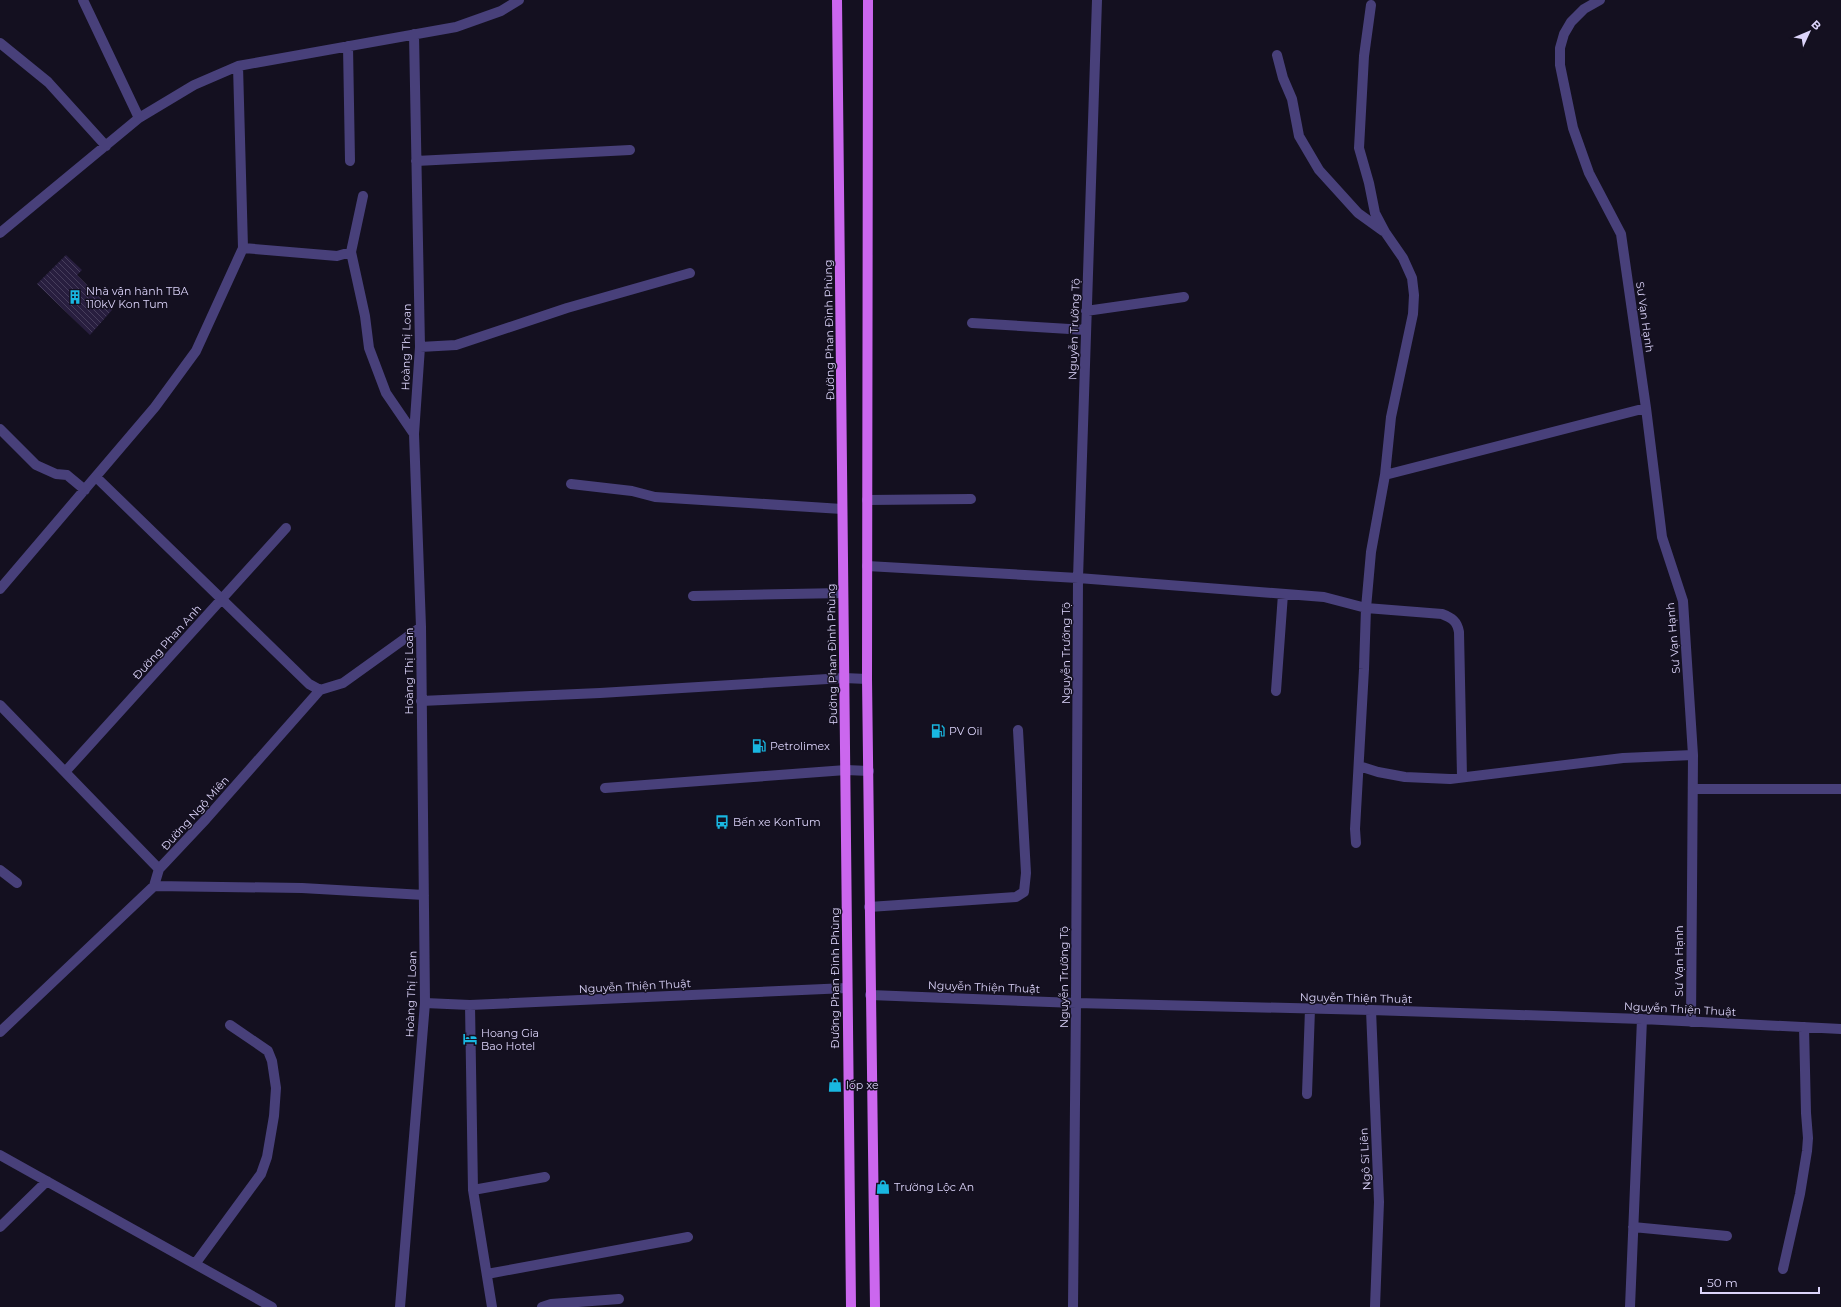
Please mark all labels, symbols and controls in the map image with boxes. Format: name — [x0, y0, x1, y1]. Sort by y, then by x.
north arrow — [1789, 12, 1829, 52]
text: B — [1808, 17, 1824, 33]
street label: Đường Phan Đình Phùng — [821, 259, 837, 401]
street label: Nguyễn Trường Tộ — [1065, 278, 1083, 380]
street label: Sư Vạn Hạnh — [1633, 281, 1657, 353]
place label: Nhà vận hành TBA 110kV Kon Tum — [86, 284, 189, 311]
building icon: Nhà vận hành TBA 110kV Kon Tum — [67, 289, 83, 305]
street label: Hoàng Thị Loan — [398, 303, 414, 391]
street label: Đường Phan Đình Phùng — [824, 583, 840, 725]
street label: Đường Phan Anh — [130, 602, 204, 682]
street label: Nguyễn Trường Tộ — [1059, 602, 1073, 704]
street label: Sư Vạn Hạnh — [1663, 602, 1683, 674]
street label: Hoàng Thị Loan — [402, 628, 416, 714]
fuel station icon: PV Oil — [930, 723, 946, 739]
place label: PV Oil — [949, 724, 982, 738]
fuel station icon: Petrolimex — [751, 738, 767, 754]
place label: Petrolimex — [770, 739, 830, 753]
street label: Đường Ngộ Miên — [158, 773, 232, 853]
bus stop icon: Bến xe KonTum — [714, 814, 730, 830]
place label: Bến xe KonTum — [733, 815, 821, 829]
street label: Đường Phan Đình Phùng — [828, 908, 842, 1048]
street label: Sư Vạn Hạnh — [1672, 925, 1686, 997]
street label: Nguyễn Trường Tộ — [1057, 926, 1071, 1028]
street label: Hoàng Thị Loan — [402, 950, 420, 1038]
street label: Nguyễn Thiện Thuật — [579, 976, 692, 996]
street label: Nguyễn Thiện Thuật — [928, 978, 1041, 996]
street label: Nguyễn Thiện Thuật — [1300, 990, 1413, 1006]
street label: Nguyễn Thiện Thuật — [1624, 999, 1737, 1019]
place label: Hoang Gia Bao Hotel — [481, 1026, 539, 1053]
hotel icon: Hoang Gia Bao Hotel — [462, 1031, 478, 1047]
shop icon: lốp xe — [827, 1077, 843, 1093]
place label: lốp xe — [846, 1078, 879, 1092]
street label: Ngô Sĩ Liên — [1356, 1127, 1374, 1191]
shop icon: Trường Lộc An — [875, 1179, 891, 1195]
place label: Trường Lộc An — [894, 1180, 974, 1194]
scale bar — [1701, 1269, 1819, 1295]
text: 50 m — [1707, 1275, 1738, 1290]

